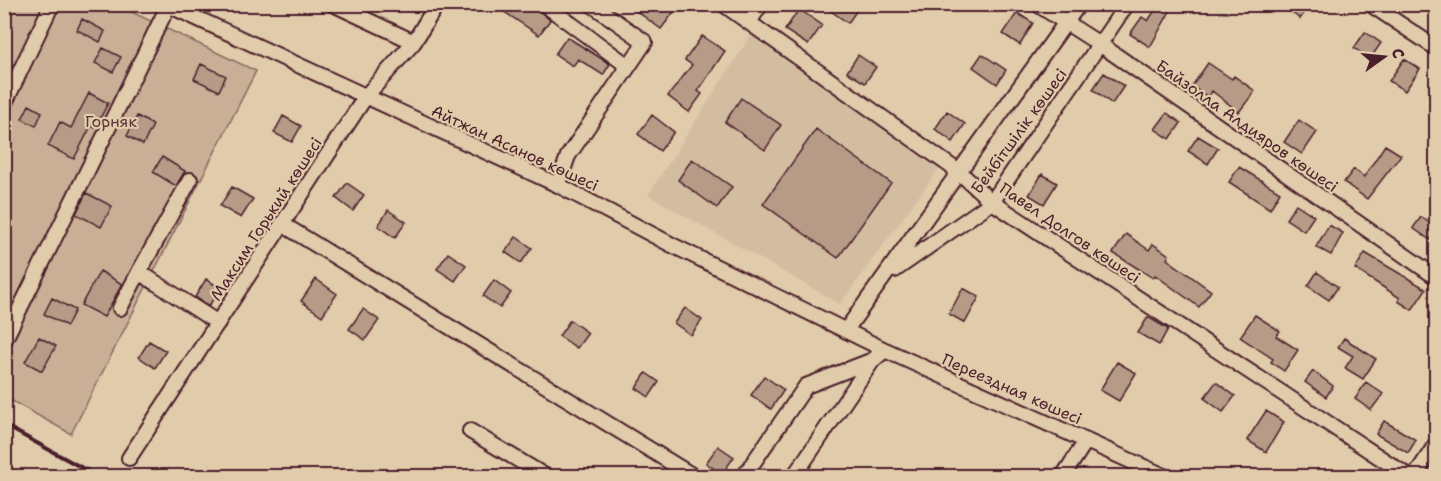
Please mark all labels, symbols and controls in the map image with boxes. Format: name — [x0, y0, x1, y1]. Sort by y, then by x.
north arrow — [1354, 27, 1414, 87]
text: С — [1387, 46, 1409, 61]
street label: Байзолла Алдияров көшесі — [1152, 55, 1342, 197]
street label: Бейбітшілік көшесі — [966, 64, 1072, 198]
street label: Айтжан Асанов көшесі — [428, 100, 602, 196]
park label: Горняк — [85, 111, 137, 132]
street label: Максим Горький көшесі — [205, 133, 327, 305]
street label: Павел Долгов көшесі — [995, 178, 1145, 288]
street label: Переездная көшесі — [939, 349, 1085, 429]

